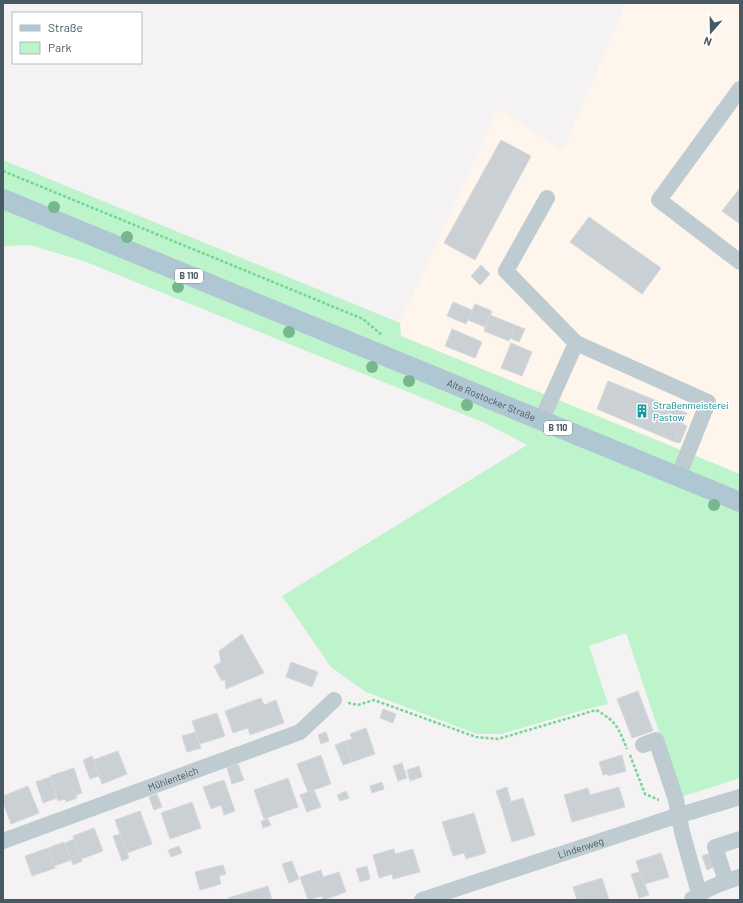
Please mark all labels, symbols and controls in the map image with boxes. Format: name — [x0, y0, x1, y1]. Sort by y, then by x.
legend — [12, 12, 142, 64]
north arrow — [691, 12, 731, 52]
text: Straße — [48, 20, 83, 34]
text: N — [702, 35, 713, 49]
text: Park — [48, 40, 72, 54]
road number: B 110 — [175, 269, 203, 283]
street label: Alte Rostocker Straße — [445, 376, 537, 423]
place label: Straßenmeisterei Pastow — [653, 399, 729, 423]
building icon: Straßenmeisterei Pastow — [634, 403, 650, 419]
road number: B 110 — [544, 421, 572, 435]
street label: Mühlenteich — [146, 764, 200, 793]
street label: Lindenweg — [556, 834, 605, 861]

